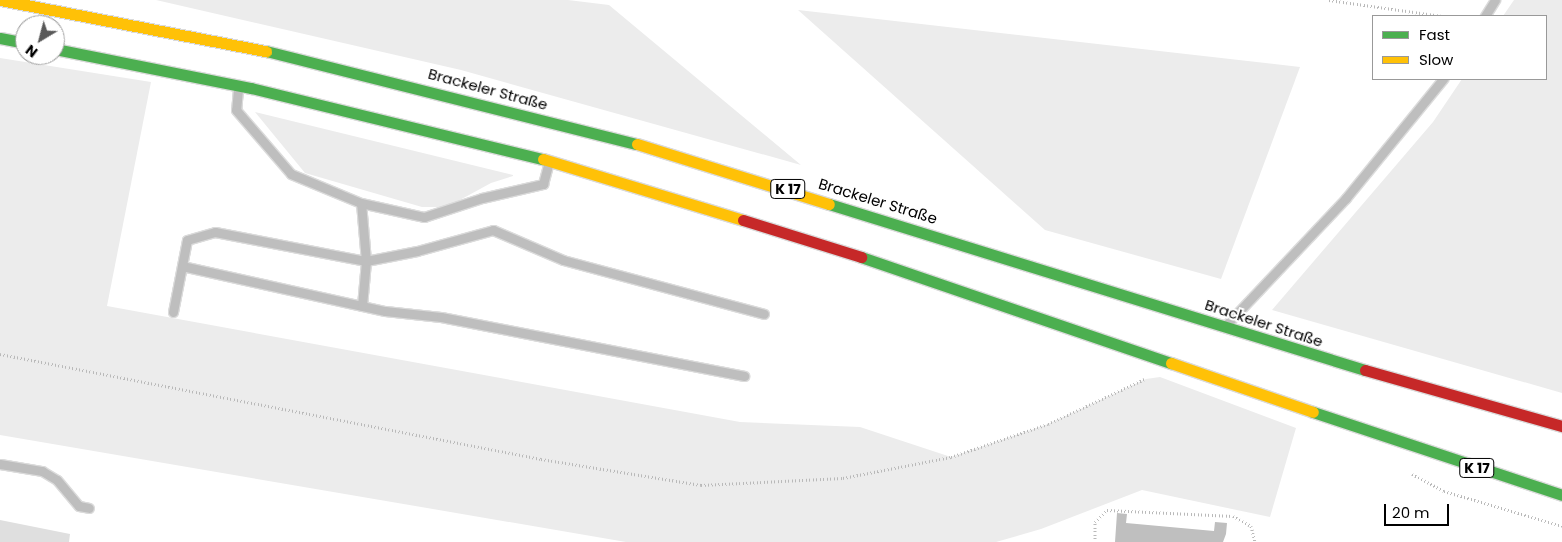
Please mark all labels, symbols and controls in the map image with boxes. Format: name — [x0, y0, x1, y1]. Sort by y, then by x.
north arrow — [15, 15, 65, 65]
legend — [1372, 15, 1547, 80]
text: Fast — [1419, 24, 1450, 45]
text: N — [21, 40, 42, 62]
text: Slow — [1419, 49, 1453, 70]
street label: Brackeler Straße — [426, 64, 550, 114]
street label: Brackeler Straße — [816, 174, 940, 228]
road number: K 17 — [769, 178, 807, 200]
street label: Brackeler Straße — [1203, 295, 1325, 351]
road number: K 17 — [1458, 456, 1496, 479]
scale bar — [1387, 494, 1452, 526]
text: 20 m — [1392, 502, 1430, 523]

